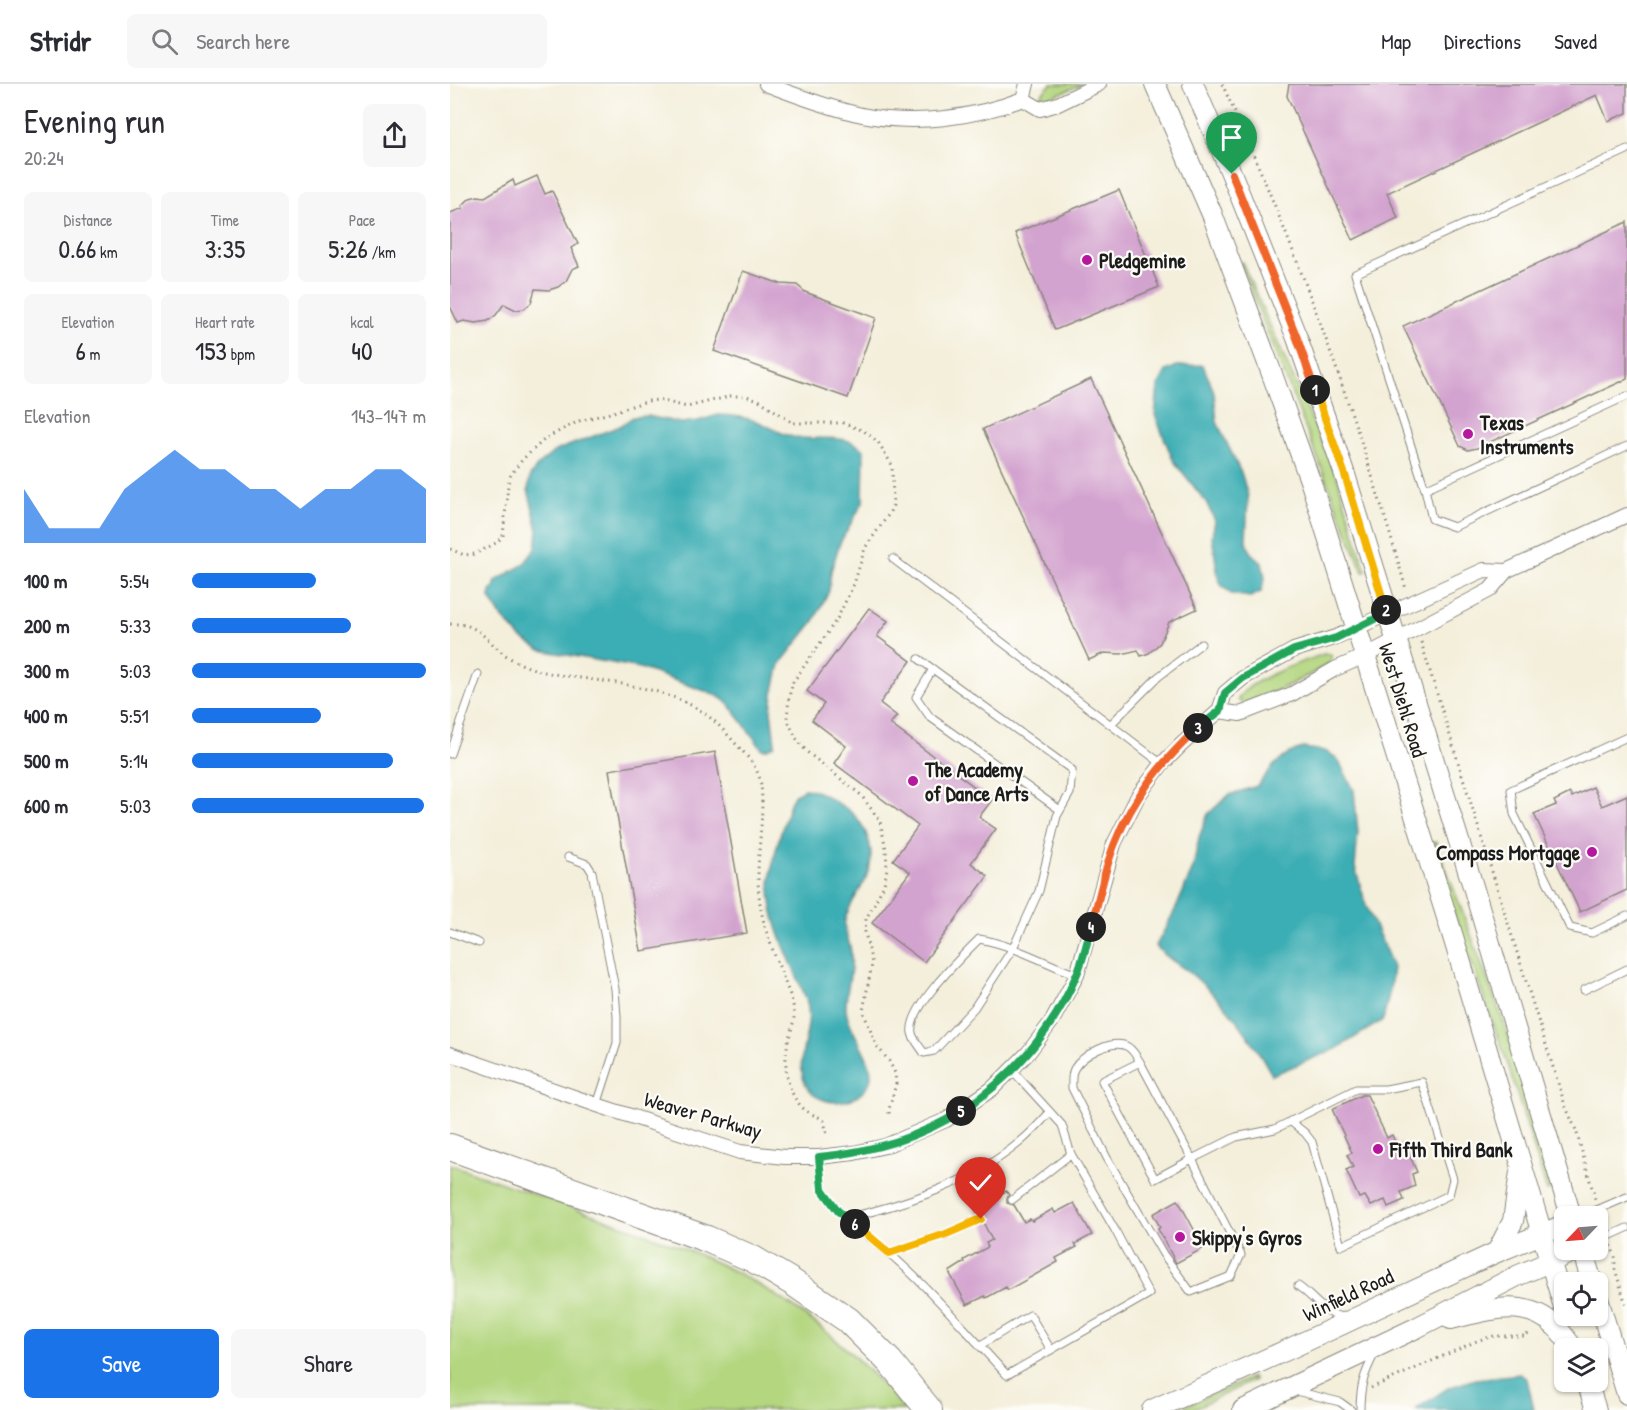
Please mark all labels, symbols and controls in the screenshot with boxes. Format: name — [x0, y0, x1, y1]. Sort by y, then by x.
search box — [127, 14, 547, 68]
text: Stridr — [30, 22, 91, 60]
icon: search — [148, 25, 181, 58]
text: Search here — [196, 26, 290, 56]
text: Map — [1381, 27, 1411, 56]
text: Directions — [1444, 27, 1521, 56]
text: Saved — [1554, 27, 1597, 56]
text: Evening run — [24, 99, 165, 143]
button: share — [363, 104, 426, 167]
pin — [1206, 112, 1257, 174]
icon: arrive — [1215, 121, 1248, 154]
text: 20:24 — [24, 144, 64, 171]
text: Distance — [64, 209, 112, 231]
text: Time — [211, 209, 239, 231]
text: Pace — [349, 209, 375, 231]
text: 0.66 — [58, 231, 96, 266]
text: 3:35 — [205, 231, 245, 266]
text: 5:26 — [328, 231, 368, 266]
text: km — [96, 241, 118, 263]
text: /km — [368, 241, 396, 263]
place label: Pledgemine — [1099, 246, 1186, 276]
marker: Pledgemine — [1080, 253, 1094, 267]
text: Elevation — [61, 311, 115, 333]
text: Heart rate — [195, 311, 255, 333]
text: kcal — [350, 311, 374, 333]
text: 6 — [76, 333, 86, 368]
text: 153 — [195, 333, 227, 368]
text: 40 — [351, 333, 373, 368]
text: m — [86, 343, 100, 365]
text: bpm — [227, 343, 255, 365]
pin: 1 — [1300, 375, 1330, 405]
text: 1 — [1312, 379, 1318, 401]
text: Elevation — [24, 402, 90, 429]
text: 143–147 m — [351, 402, 426, 429]
place label: Texas Instruments — [1479, 408, 1574, 461]
marker: Texas Instruments — [1461, 427, 1475, 441]
text: 100 m — [24, 567, 67, 594]
text: 5:54 — [120, 567, 149, 594]
pin: 2 — [1371, 595, 1401, 625]
text: 2 — [1382, 599, 1390, 621]
text: 200 m — [24, 612, 69, 639]
text: 5:33 — [120, 612, 151, 639]
street label: West Diehl Road — [1372, 639, 1434, 761]
text: 300 m — [24, 657, 69, 684]
text: 5:03 — [120, 657, 151, 684]
text: 400 m — [24, 702, 68, 729]
text: 5:51 — [120, 702, 149, 729]
pin: 3 — [1183, 713, 1213, 743]
text: 3 — [1194, 717, 1202, 739]
text: 500 m — [24, 747, 69, 774]
text: 5:14 — [120, 747, 148, 774]
place label: The Academy of Dance Arts — [924, 755, 1029, 808]
marker: The Academy of Dance Arts — [906, 774, 920, 788]
text: 600 m — [24, 792, 68, 819]
text: 5:03 — [120, 792, 151, 819]
place label: Compass Mortgage — [1436, 838, 1581, 868]
marker: Compass Mortgage — [1585, 845, 1599, 859]
pin: 4 — [1076, 912, 1106, 942]
text: 4 — [1088, 916, 1094, 938]
street label: Weaver Parkway — [641, 1084, 765, 1146]
pin: 5 — [946, 1096, 976, 1126]
text: 5 — [958, 1100, 964, 1122]
place label: Fifth Third Bank — [1389, 1135, 1513, 1164]
marker: Fifth Third Bank — [1371, 1142, 1385, 1156]
pin — [955, 1157, 1006, 1219]
icon: check — [964, 1166, 997, 1199]
north arrow — [1554, 1206, 1608, 1260]
map controls — [1554, 1206, 1608, 1392]
pin: 6 — [840, 1209, 870, 1239]
text: 6 — [852, 1213, 858, 1235]
place label: Skippy's Gyros — [1192, 1223, 1302, 1253]
marker: Skippy's Gyros — [1173, 1230, 1187, 1244]
street label: Winfield Road — [1298, 1261, 1398, 1329]
button: locate — [1554, 1272, 1608, 1326]
button: Save — [24, 1329, 219, 1398]
button: Share — [231, 1329, 426, 1398]
button: layers — [1554, 1338, 1608, 1392]

